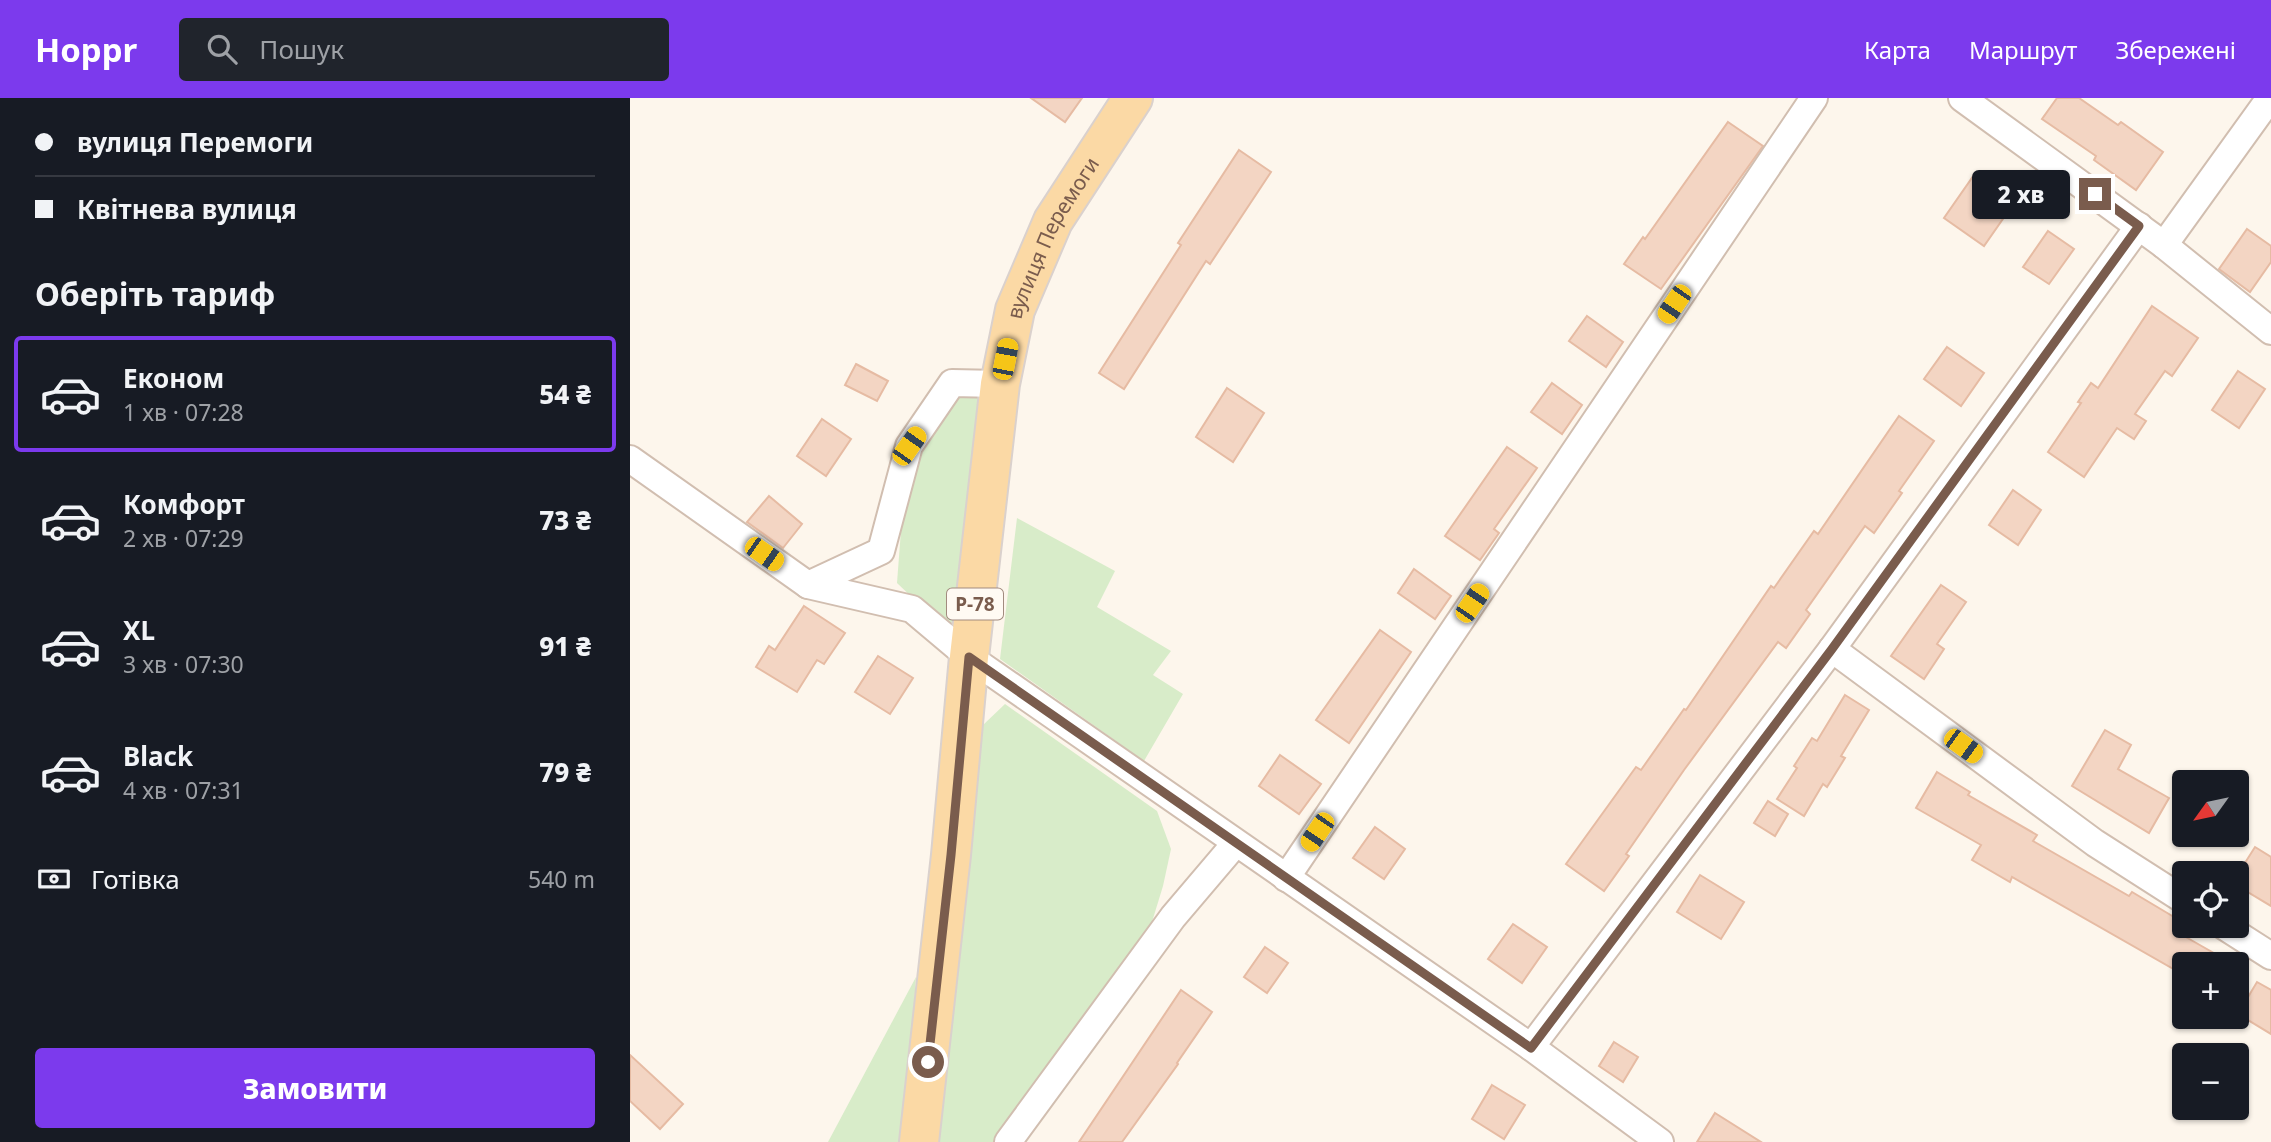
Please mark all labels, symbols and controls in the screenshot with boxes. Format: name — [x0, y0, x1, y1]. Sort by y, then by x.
search box — [179, 18, 669, 81]
text: Hoppr — [35, 27, 137, 72]
icon: search — [203, 30, 241, 68]
text: Пошук — [259, 31, 344, 67]
text: Карта — [1864, 33, 1931, 66]
text: Маршрут — [1969, 33, 2077, 66]
text: Збережені — [2115, 33, 2236, 66]
text: вулиця Перемоги — [77, 124, 313, 160]
street label: вулиця Перемоги — [1000, 151, 1105, 321]
callout: 2 хв — [1972, 170, 2070, 218]
text: 2 хв — [1998, 178, 2044, 210]
route end — [2079, 178, 2111, 210]
text: Квітнева вулиця — [77, 191, 297, 227]
text: Оберіть тариф — [35, 272, 275, 315]
car — [1654, 281, 1695, 327]
car — [991, 336, 1020, 382]
text: Економ — [123, 360, 224, 396]
icon: car — [39, 363, 102, 426]
text: 54 ₴ — [539, 376, 591, 412]
text: 1 хв · 07:28 — [123, 396, 244, 428]
car — [889, 423, 930, 469]
text: Комфорт — [123, 486, 245, 522]
icon: car — [39, 489, 102, 552]
text: 73 ₴ — [539, 502, 591, 538]
text: 2 хв · 07:29 — [123, 522, 244, 554]
car — [741, 533, 788, 575]
car — [1452, 580, 1493, 626]
road number: Р-78 — [947, 589, 1003, 620]
text: XL — [123, 612, 155, 648]
icon: car — [39, 615, 102, 678]
text: 91 ₴ — [539, 628, 591, 664]
text: 3 хв · 07:30 — [123, 648, 244, 680]
car — [1940, 725, 1987, 767]
text: Black — [123, 738, 193, 774]
icon: car — [39, 741, 102, 804]
text: 79 ₴ — [539, 754, 591, 790]
north arrow — [2172, 770, 2249, 847]
map controls — [2172, 770, 2249, 1120]
text: 4 хв · 07:31 — [123, 774, 244, 806]
car — [1297, 809, 1338, 855]
icon: cash — [35, 860, 73, 898]
text: Готівка — [91, 861, 180, 897]
button: locate — [2172, 861, 2249, 938]
text: 540 m — [528, 863, 595, 895]
button: + — [2172, 952, 2249, 1029]
button: − — [2172, 1043, 2249, 1120]
route start — [912, 1046, 944, 1078]
button: Замовити — [35, 1048, 595, 1128]

